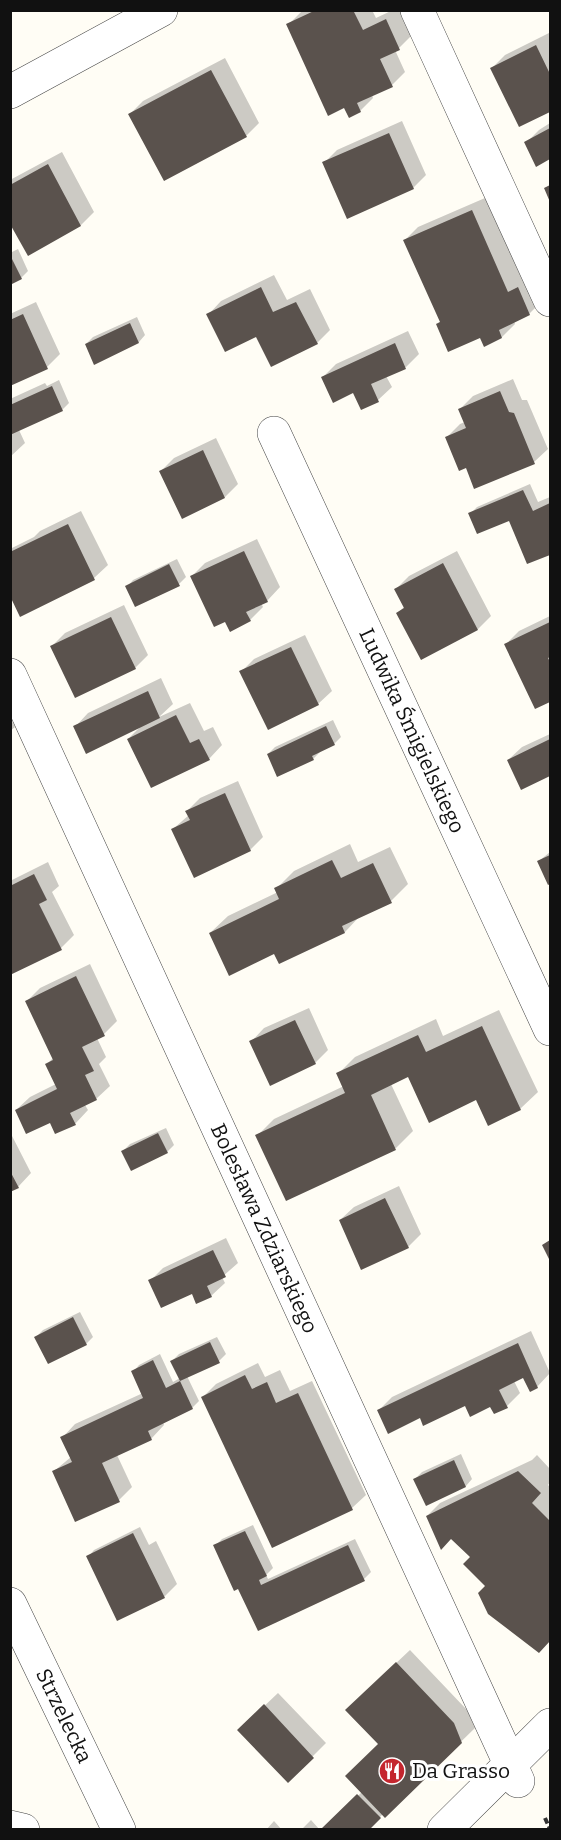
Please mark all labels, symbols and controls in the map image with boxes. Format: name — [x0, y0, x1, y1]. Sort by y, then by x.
street label: Ludwika Śmigielskiego — [353, 624, 470, 837]
street label: Bolesława Zdziarskiego — [205, 1119, 324, 1337]
street label: Strzelecka — [30, 1664, 98, 1768]
restaurant icon: Da Grasso — [377, 1756, 407, 1786]
place label: Da Grasso — [412, 1758, 510, 1784]

